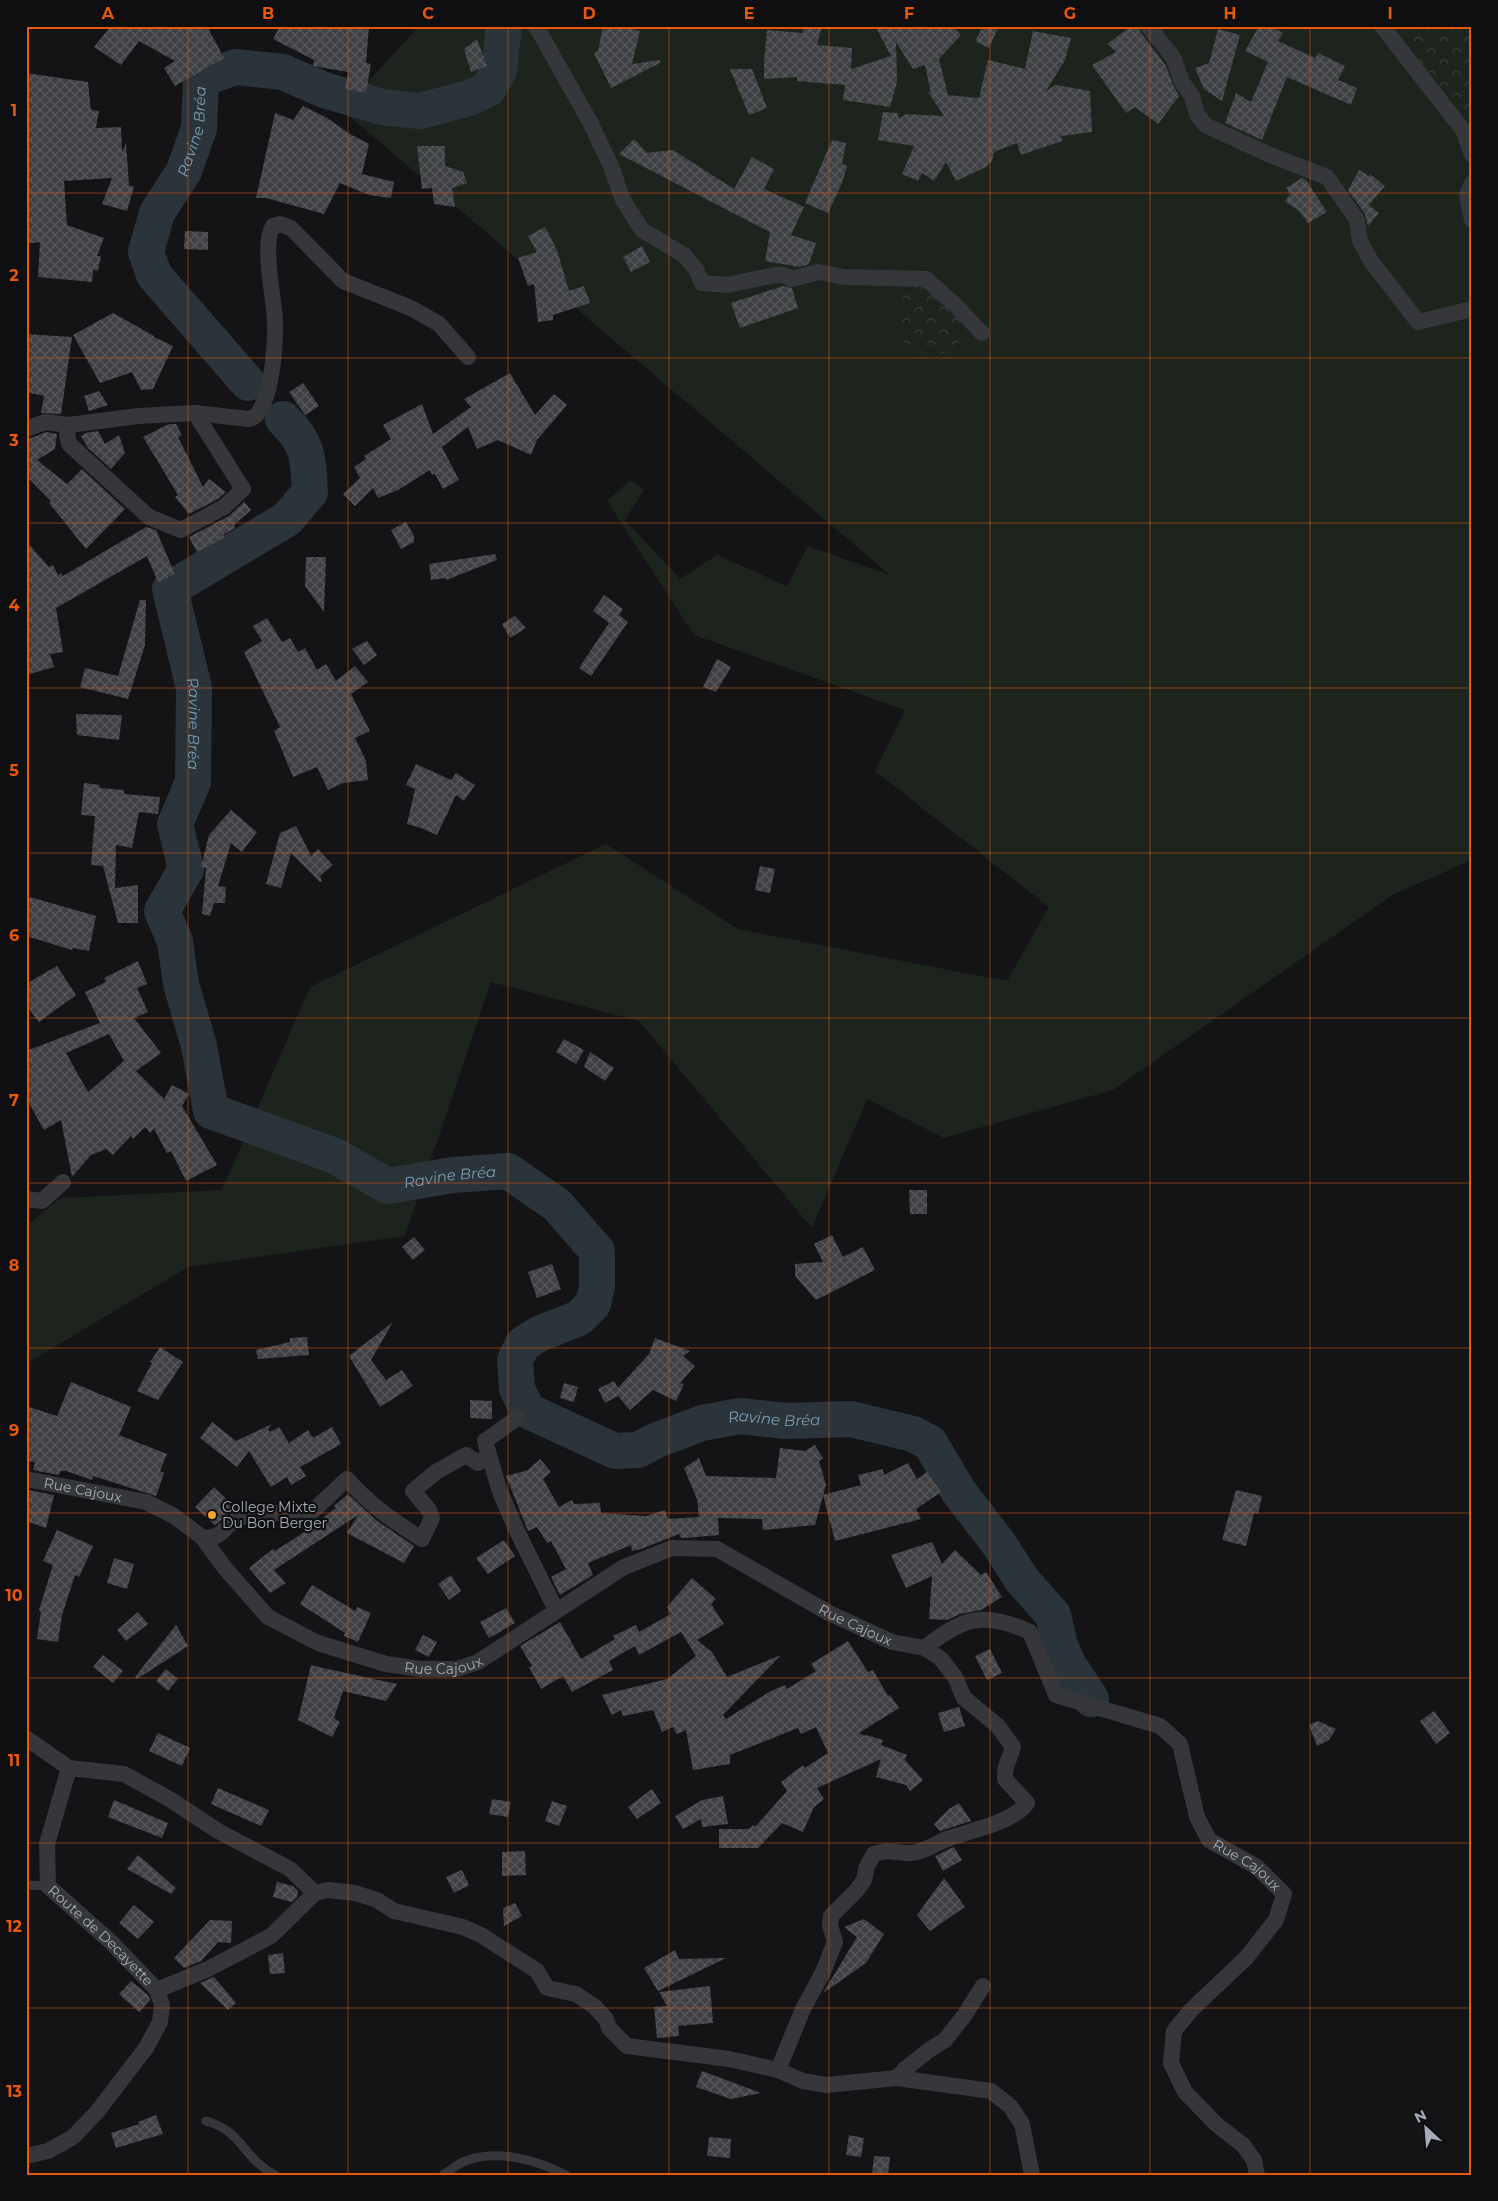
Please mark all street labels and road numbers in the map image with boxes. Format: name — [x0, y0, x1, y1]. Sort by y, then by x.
street label: Rue Cajoux — [42, 1474, 124, 1506]
street label: Rue Cajoux — [815, 1600, 895, 1650]
street label: Rue Cajoux — [403, 1652, 487, 1678]
street label: Rue Cajoux — [1210, 1835, 1285, 1895]
street label: Route de Decayette — [44, 1881, 157, 1990]

